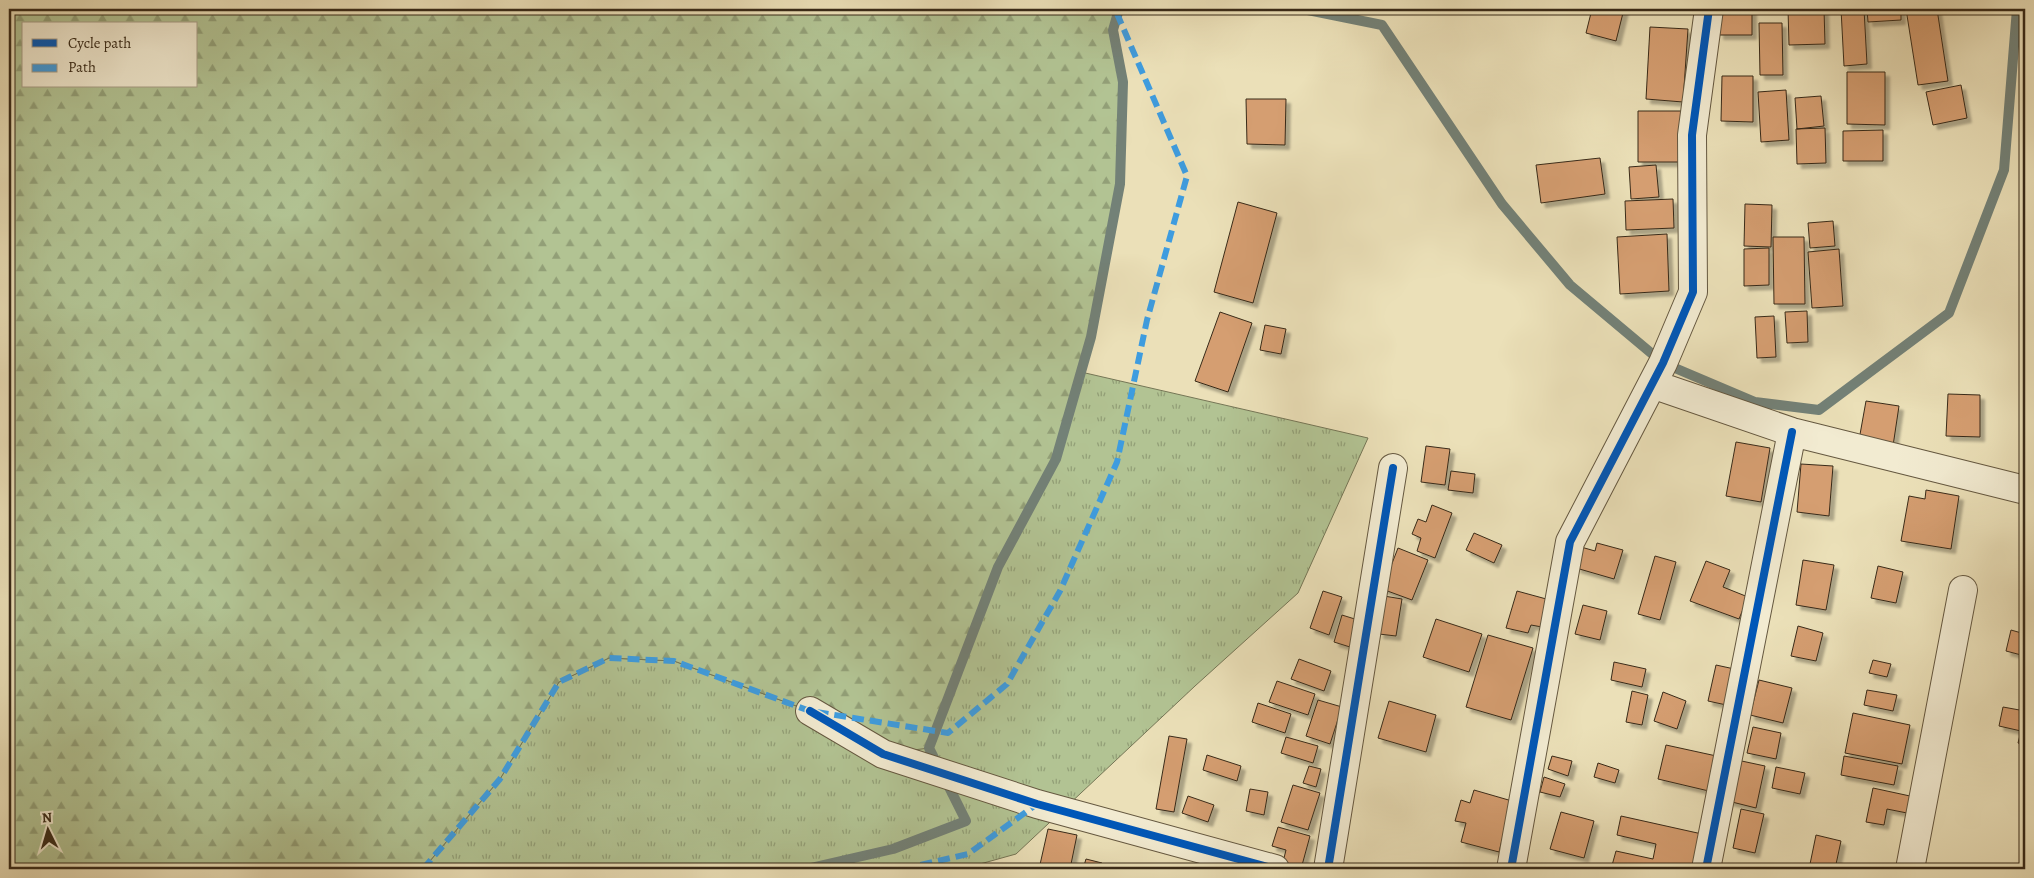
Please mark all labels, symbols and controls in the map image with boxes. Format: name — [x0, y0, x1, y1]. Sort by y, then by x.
legend — [22, 22, 198, 88]
text: Cycle path — [68, 33, 131, 53]
text: Path — [68, 57, 96, 77]
north arrow — [22, 806, 72, 856]
text: N — [41, 808, 53, 827]

